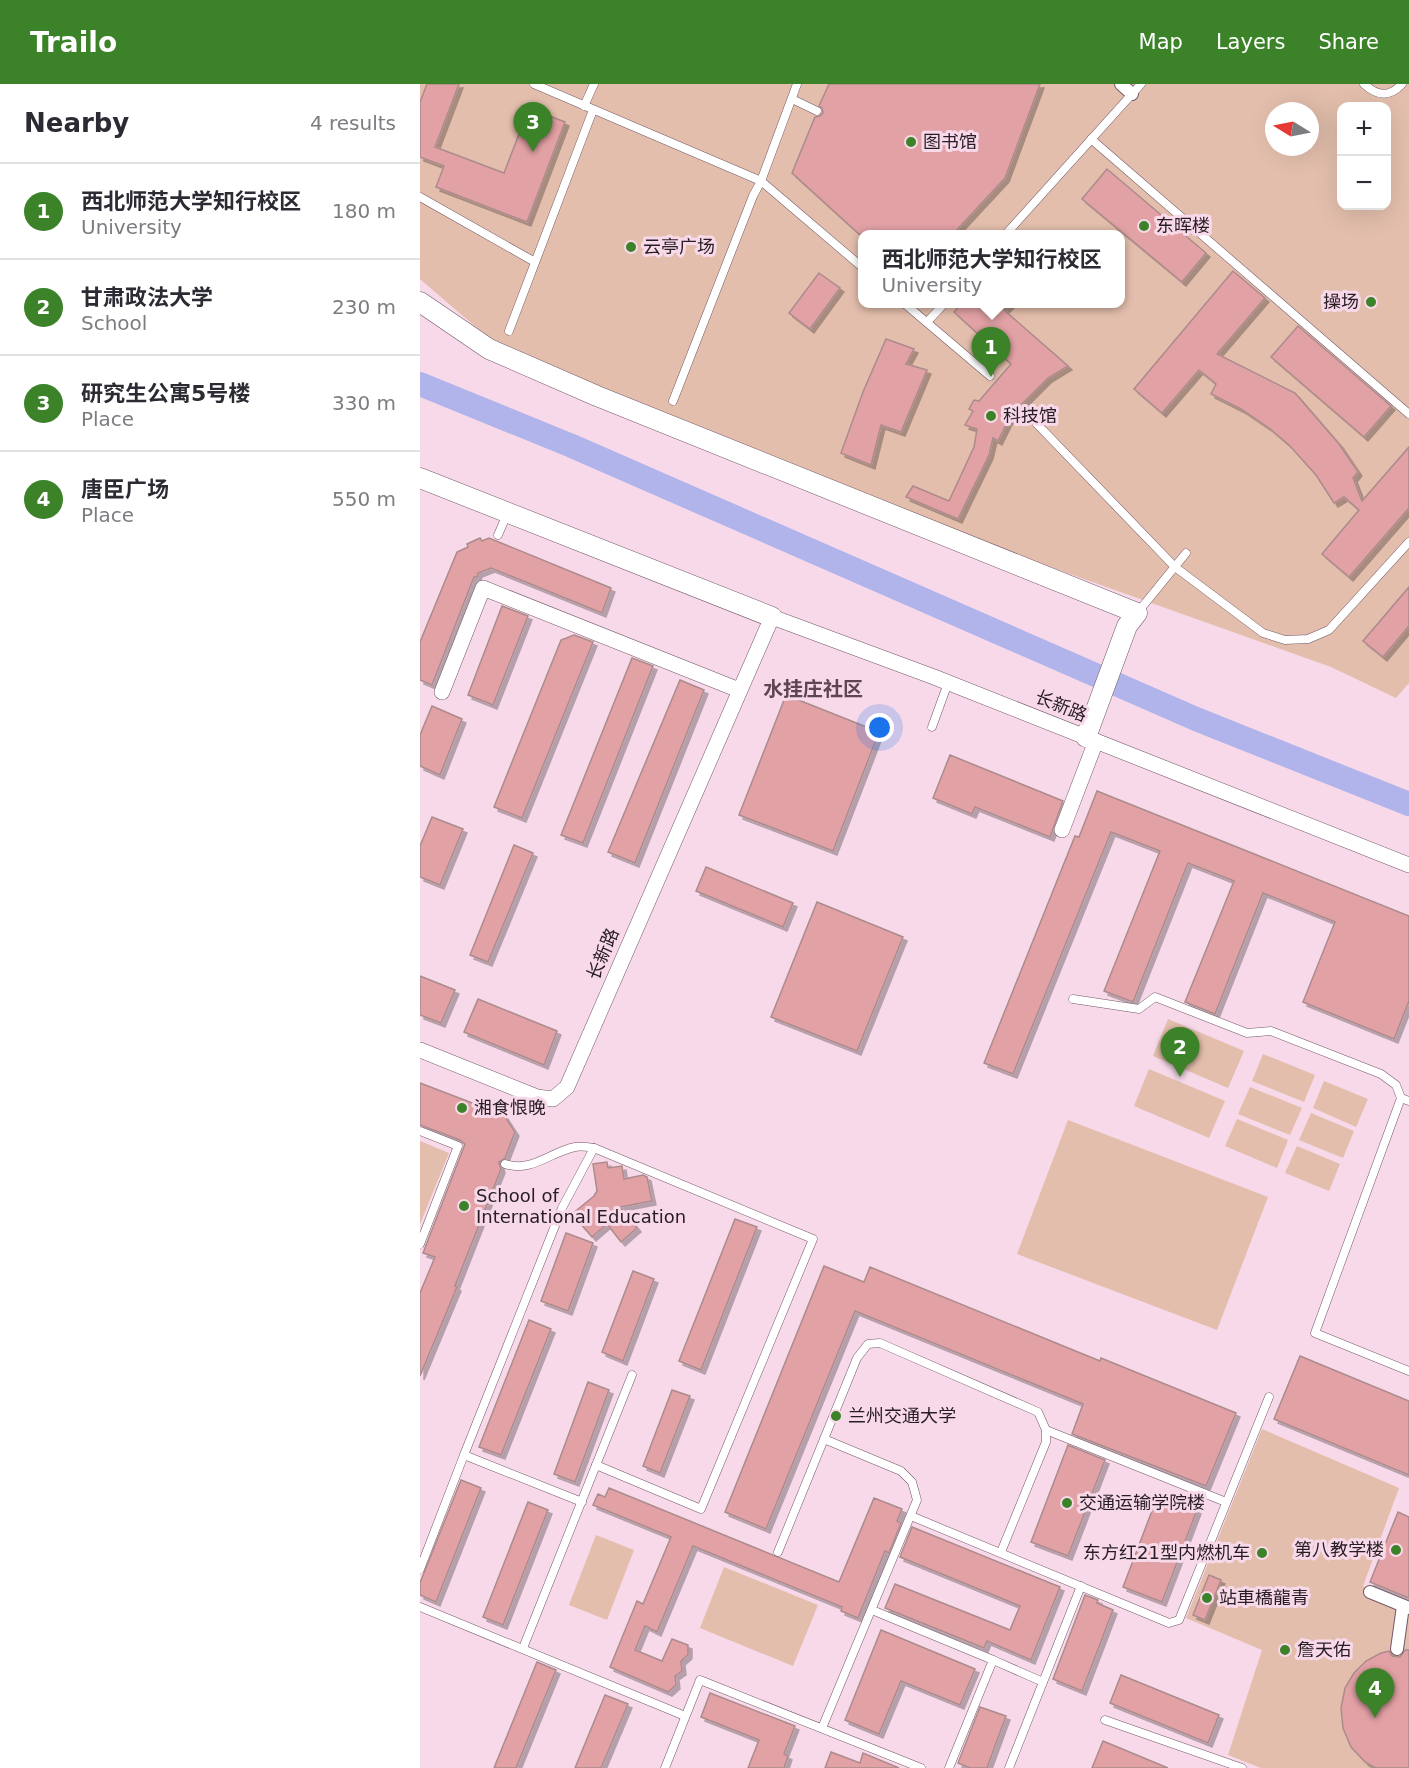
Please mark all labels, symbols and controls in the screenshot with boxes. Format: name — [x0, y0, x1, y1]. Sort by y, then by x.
text: Trailo — [30, 26, 117, 59]
text: Map — [1139, 30, 1183, 54]
text: Layers — [1216, 30, 1285, 54]
text: Share — [1318, 30, 1379, 54]
north arrow — [1265, 102, 1319, 156]
map controls — [1337, 102, 1391, 210]
button: + — [1337, 102, 1391, 156]
pin: 3 — [514, 103, 552, 152]
text: Nearby — [24, 108, 129, 138]
text: 4 results — [310, 111, 396, 135]
place label: 图书馆 — [923, 131, 977, 152]
marker: 图书馆 — [904, 135, 918, 149]
button: − — [1337, 156, 1391, 210]
text: 西北师范大学知行校区 — [81, 189, 301, 214]
text: 1 — [37, 199, 50, 223]
text: 180 m — [332, 199, 396, 223]
text: University — [81, 215, 182, 239]
place label: 东晖楼 — [1156, 215, 1210, 236]
marker: 东晖楼 — [1137, 219, 1151, 233]
popup — [858, 230, 1125, 308]
place label: 云亭广场 — [643, 236, 715, 257]
marker: 云亭广场 — [624, 240, 638, 254]
text: 西北师范大学知行校区 — [881, 247, 1102, 272]
text: University — [881, 273, 982, 297]
text: 甘肃政法大学 — [81, 285, 213, 310]
place label: 操场 — [1323, 291, 1359, 312]
text: 2 — [37, 295, 50, 319]
text: 230 m — [332, 295, 396, 319]
marker: 操场 — [1364, 295, 1378, 309]
text: School — [81, 311, 147, 335]
pin: 1 — [972, 328, 1010, 377]
text: 研究生公寓5号楼 — [81, 381, 250, 406]
text: 3 — [37, 391, 50, 415]
text: 330 m — [332, 391, 396, 415]
place label: 科技馆 — [1003, 405, 1057, 426]
text: Place — [81, 407, 134, 431]
marker: 科技馆 — [984, 409, 998, 423]
text: 唐臣广场 — [81, 477, 169, 502]
text: 4 — [37, 487, 50, 511]
text: 550 m — [332, 487, 396, 511]
text: Place — [81, 503, 134, 527]
district label: 水挂庄社区 — [763, 677, 863, 701]
street label: 长新路 — [1032, 686, 1090, 725]
your location — [865, 713, 894, 742]
street label: 长新路 — [582, 925, 623, 983]
pin: 2 — [1160, 1028, 1200, 1077]
place label: 湘食恨晚 — [474, 1097, 546, 1118]
marker: 湘食恨晚 — [455, 1101, 469, 1115]
place label: School of International Education — [476, 1185, 686, 1227]
marker: School of International Education — [457, 1199, 471, 1213]
place label: 兰州交通大学 — [848, 1405, 956, 1426]
marker: 兰州交通大学 — [829, 1409, 843, 1423]
place label: 交通运输学院楼 — [1079, 1492, 1205, 1513]
marker: 交通运输学院楼 — [1060, 1496, 1074, 1510]
place label: 第八教学楼 — [1294, 1539, 1384, 1560]
place label: 东方红21型内燃机车 — [1083, 1542, 1250, 1563]
marker: 第八教学楼 — [1389, 1543, 1403, 1557]
marker: 东方红21型内燃机车 — [1255, 1546, 1269, 1560]
place label: 站車橋龍青 — [1219, 1587, 1309, 1608]
marker: 站車橋龍青 — [1200, 1591, 1214, 1605]
place label: 詹天佑 — [1297, 1639, 1351, 1660]
marker: 詹天佑 — [1278, 1643, 1292, 1657]
pin: 4 — [1356, 1668, 1394, 1718]

